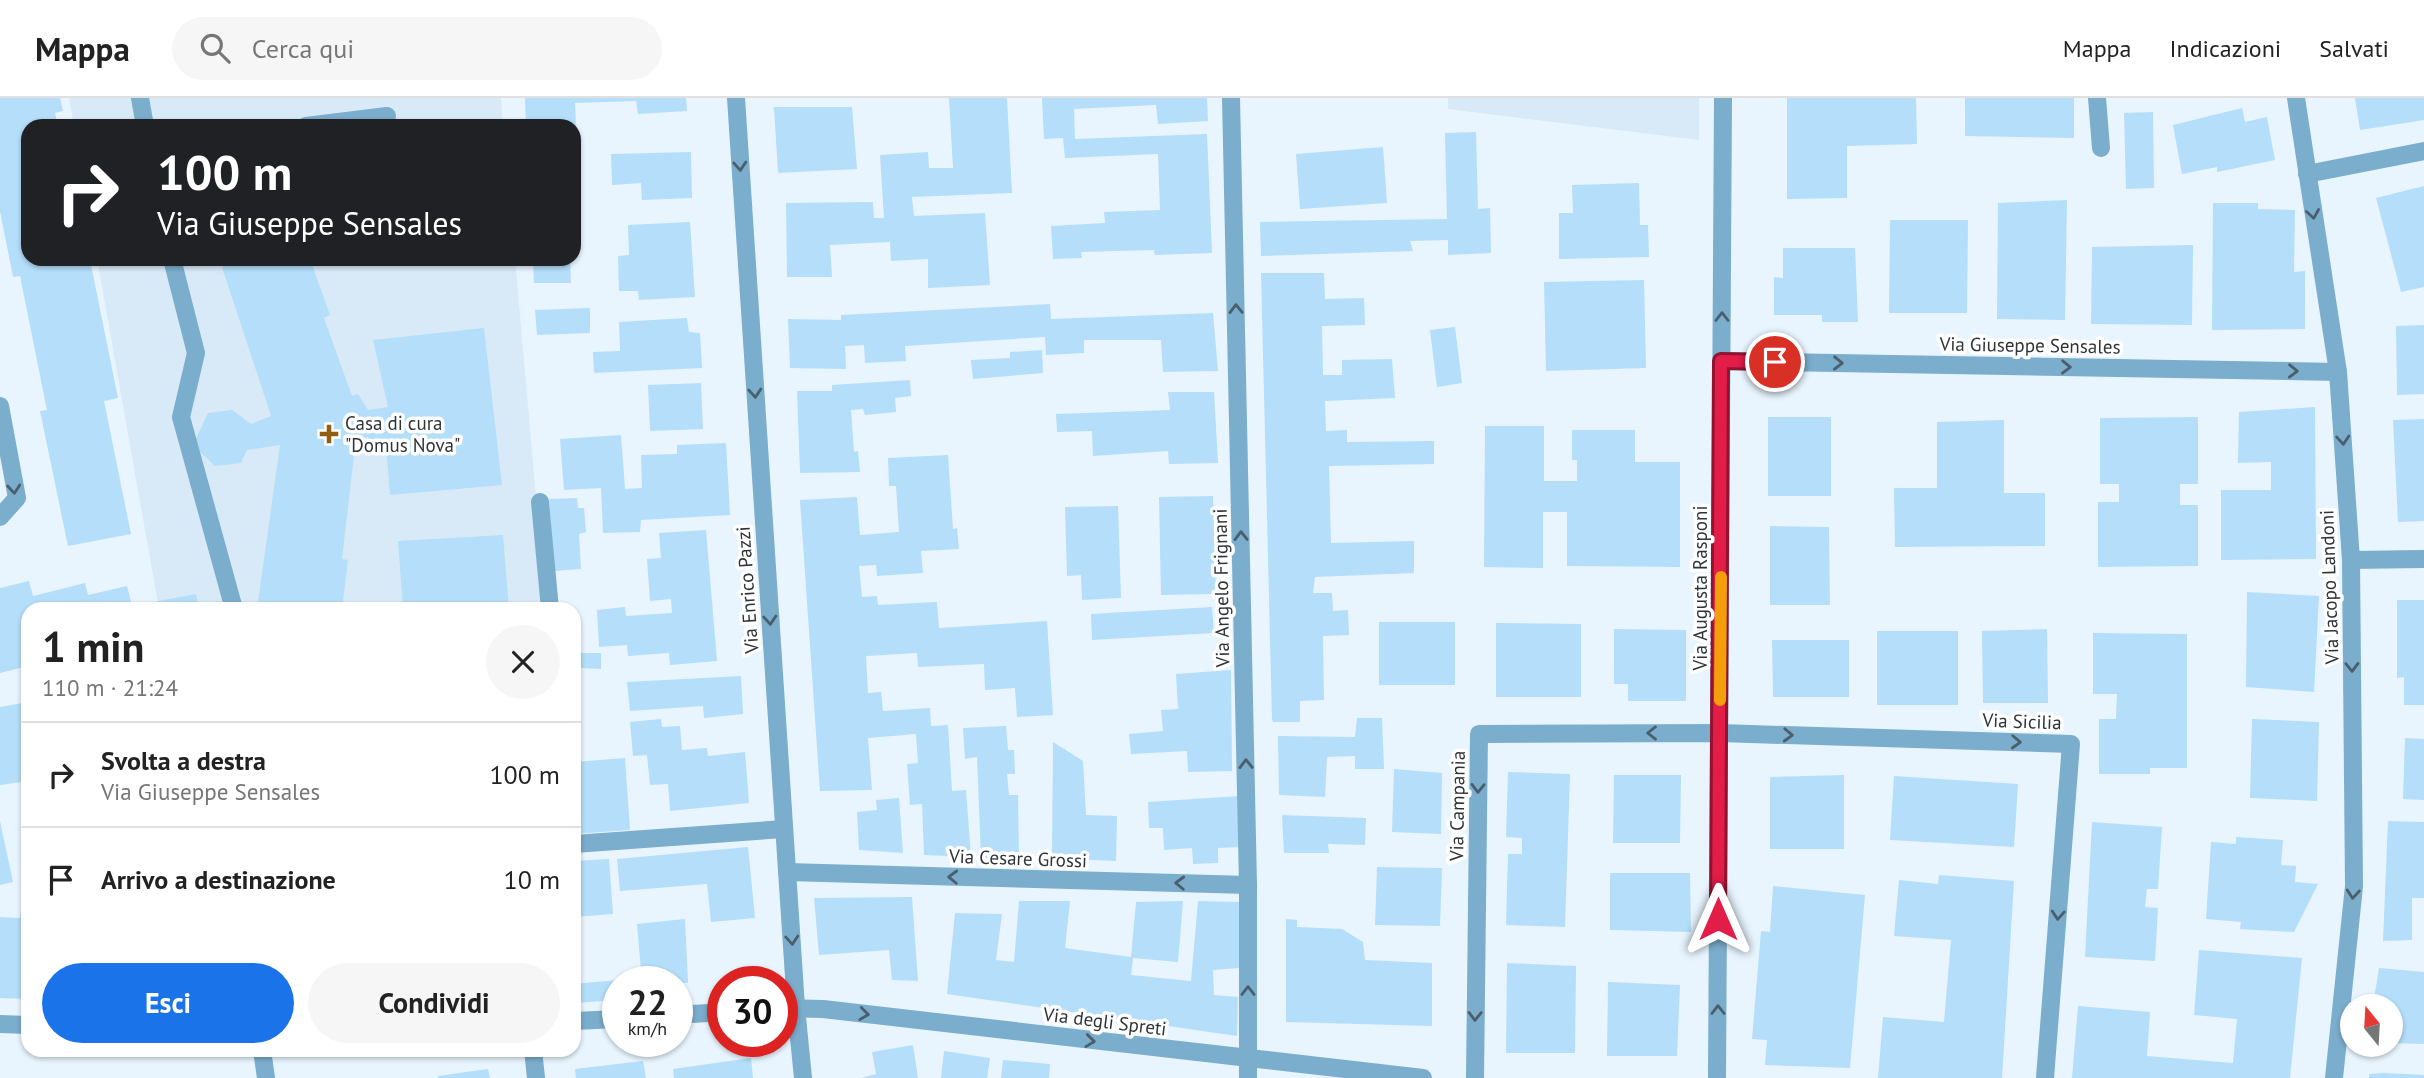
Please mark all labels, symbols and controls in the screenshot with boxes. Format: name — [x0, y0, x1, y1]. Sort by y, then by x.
search box — [172, 17, 662, 80]
text: Mappa — [35, 27, 130, 70]
icon: search — [196, 29, 234, 67]
text: Cerca qui — [252, 32, 354, 65]
text: Mappa — [2063, 33, 2132, 64]
text: Indicazioni — [2170, 33, 2281, 64]
text: Salvati — [2319, 33, 2389, 64]
text: 100 m — [157, 140, 292, 204]
icon: right — [42, 147, 133, 238]
one-way arrow — [732, 161, 747, 172]
text: Via Giuseppe Sensales — [157, 202, 462, 244]
one-way arrow — [2305, 208, 2320, 220]
one-way arrow — [1228, 303, 1244, 313]
one-way arrow — [1714, 311, 1729, 322]
street label: Via Giuseppe Sensales — [1938, 331, 2121, 359]
pin — [1745, 332, 1805, 392]
icon: arrive — [1756, 343, 1794, 381]
one-way arrow — [1834, 355, 1844, 371]
one-way arrow — [2061, 359, 2072, 375]
one-way arrow — [2289, 363, 2299, 379]
one-way arrow — [747, 388, 762, 399]
place label: Casa di cura "Domus Nova" — [345, 411, 460, 457]
marker: Casa di cura "Domus Nova" — [319, 424, 339, 444]
one-way arrow — [2335, 434, 2350, 445]
one-way arrow — [6, 484, 21, 495]
street label: Via Augusta Rasponi — [1688, 506, 1712, 672]
street label: Via Angelo Frignani — [1208, 508, 1234, 669]
street label: Via Jacopo Landoni — [2314, 509, 2344, 666]
street label: Via Enrico Pazzi — [731, 526, 763, 655]
one-way arrow — [1233, 530, 1248, 541]
one-way arrow — [762, 615, 777, 626]
text: 1 min — [42, 619, 144, 674]
button: close — [486, 625, 560, 699]
one-way arrow — [2344, 662, 2360, 673]
text: 110 m · 21:24 — [42, 673, 178, 702]
street label: Via Sicilia — [1981, 708, 2062, 734]
one-way arrow — [1646, 725, 1657, 741]
one-way arrow — [1783, 727, 1794, 743]
one-way arrow — [2011, 734, 2021, 750]
text: Svolta a destra — [101, 744, 266, 777]
street label: Via Campania — [1444, 751, 1470, 862]
icon: right — [42, 756, 80, 794]
text: 100 m — [489, 758, 560, 791]
one-way arrow — [1238, 758, 1253, 769]
text: Via Giuseppe Sensales — [101, 777, 320, 806]
one-way arrow — [1471, 783, 1486, 794]
street label: Via Cesare Grossi — [948, 844, 1087, 872]
icon: arrive — [42, 861, 80, 899]
text: Arrivo a destinazione — [101, 863, 336, 896]
text: 10 m — [504, 863, 560, 896]
one-way arrow — [947, 869, 958, 884]
one-way arrow — [1174, 876, 1185, 891]
position arrow — [1681, 882, 1755, 956]
one-way arrow — [2346, 889, 2361, 900]
one-way arrow — [2051, 910, 2066, 921]
one-way arrow — [784, 934, 799, 945]
button: Esci — [42, 963, 294, 1043]
button: Condividi — [308, 963, 560, 1043]
speed limit sign: 30 — [707, 966, 798, 1057]
text: 22 — [628, 979, 667, 1025]
one-way arrow — [1240, 985, 1255, 996]
north arrow — [2340, 994, 2403, 1057]
map controls — [2340, 994, 2403, 1057]
street label: Via degli Spreti — [1041, 1001, 1168, 1040]
one-way arrow — [1710, 1004, 1726, 1015]
one-way arrow — [858, 1006, 870, 1021]
one-way arrow — [1468, 1011, 1483, 1022]
text: km/h — [628, 1017, 667, 1040]
one-way arrow — [1084, 1033, 1096, 1048]

